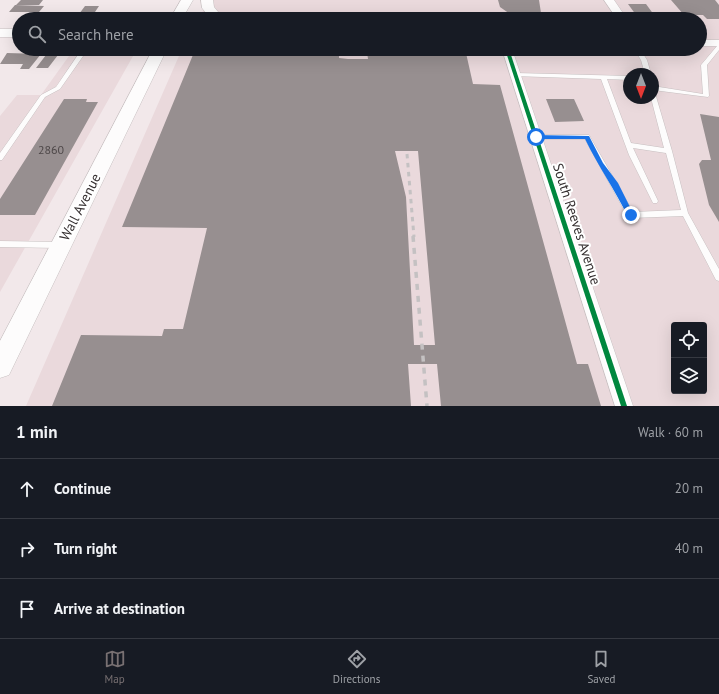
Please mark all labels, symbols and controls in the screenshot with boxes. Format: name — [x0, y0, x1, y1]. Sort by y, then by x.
search box — [12, 12, 707, 56]
icon: search — [26, 23, 48, 45]
text: Search here — [58, 25, 134, 44]
north arrow — [623, 68, 659, 104]
route start — [527, 128, 545, 146]
house number: 2860 — [38, 142, 65, 157]
street label: South Reeves Avenue — [549, 161, 605, 287]
street label: Wall Avenue — [55, 170, 105, 244]
route end — [622, 206, 640, 224]
map controls — [671, 322, 707, 394]
button: locate — [671, 322, 707, 358]
button: layers — [671, 358, 707, 394]
text: 1 min — [16, 421, 57, 443]
text: Walk · 60 m — [638, 424, 703, 441]
icon: ahead — [16, 478, 38, 500]
text: Continue — [54, 479, 111, 498]
text: 20 m — [675, 480, 703, 497]
icon: right — [16, 538, 38, 560]
text: Turn right — [54, 539, 117, 558]
text: 40 m — [675, 540, 703, 557]
icon: arrive — [16, 598, 38, 620]
text: Arrive at destination — [54, 599, 185, 618]
tab: Map — [104, 648, 126, 686]
tab: Directions — [333, 648, 380, 686]
tab: Saved — [587, 648, 615, 686]

